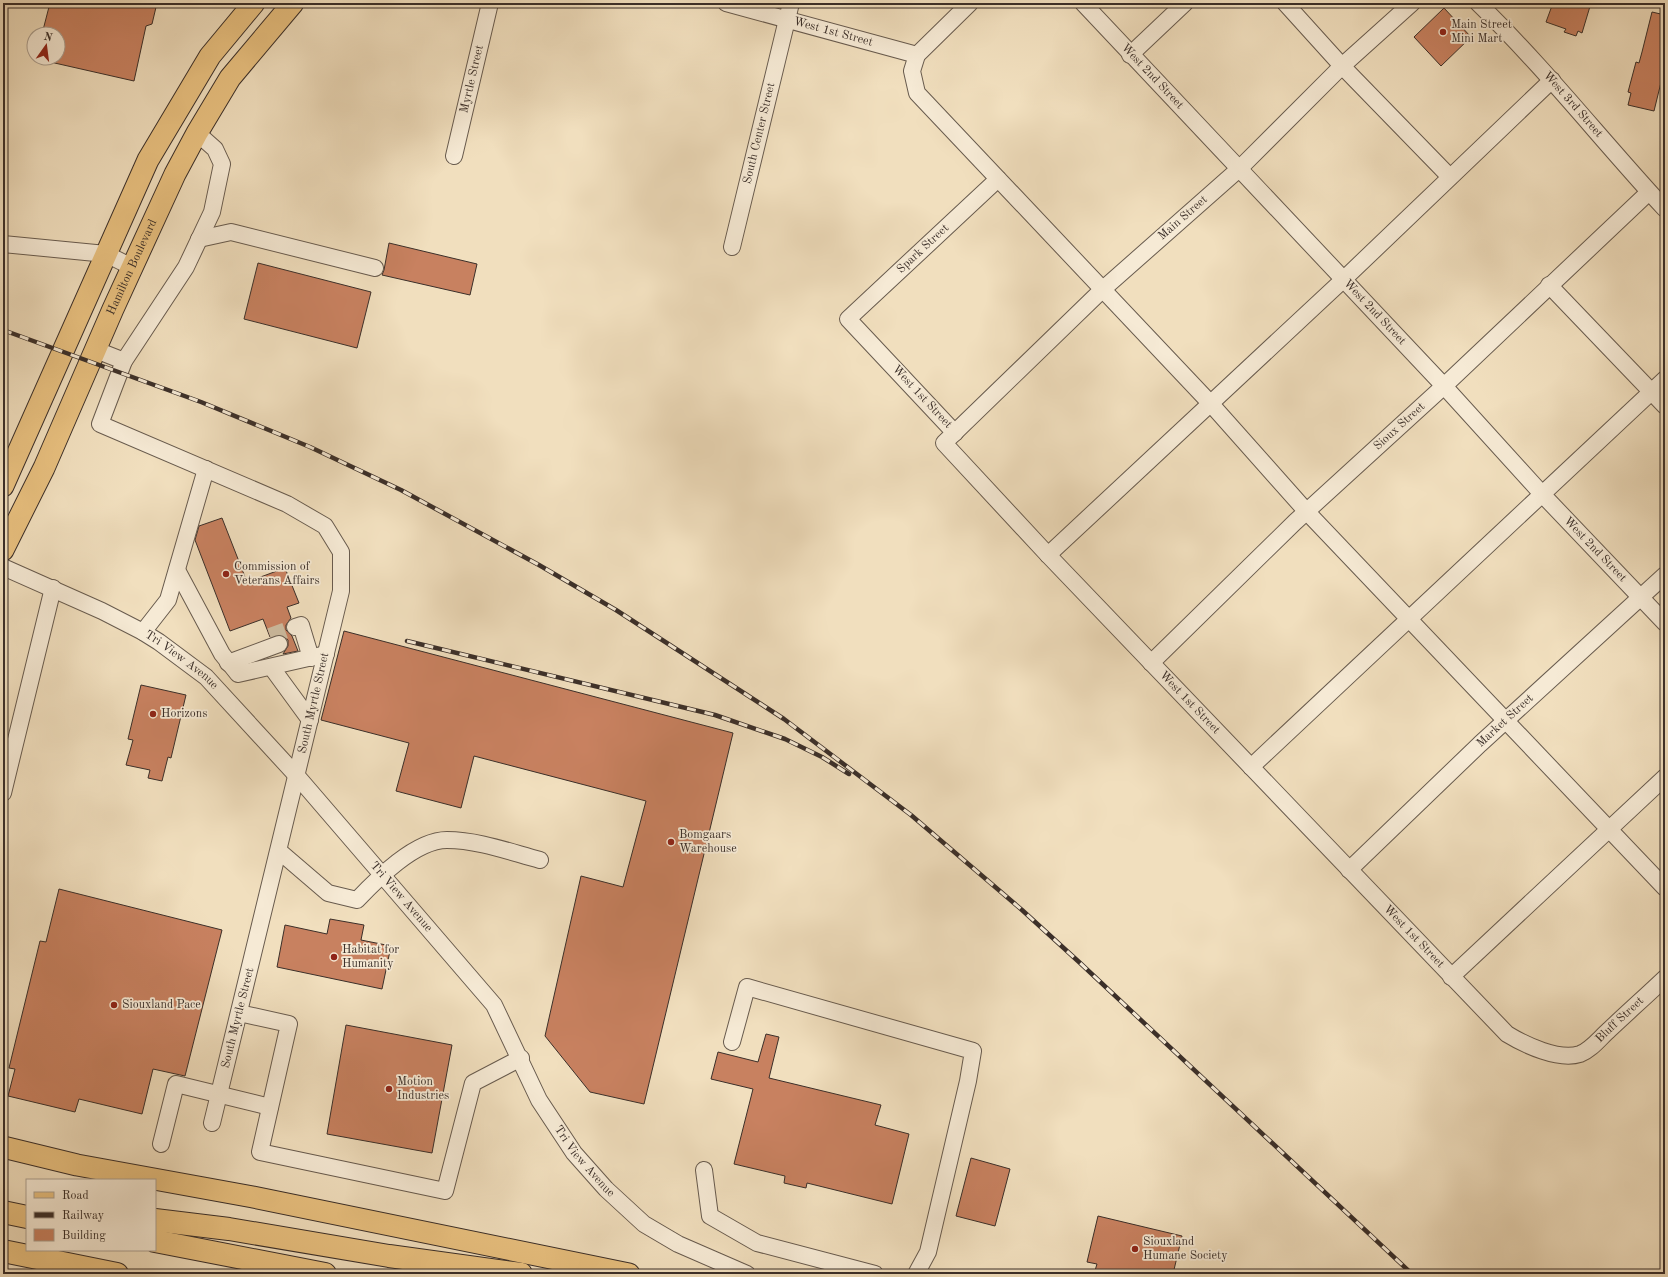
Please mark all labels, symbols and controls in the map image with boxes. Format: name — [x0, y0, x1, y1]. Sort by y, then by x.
street label: West 1st Street — [792, 16, 874, 49]
place label: Main Street Mini Mart — [1451, 19, 1512, 45]
north arrow — [26, 26, 66, 66]
marker: Main Street Mini Mart — [1438, 27, 1448, 37]
text: N — [43, 31, 54, 44]
street label: West 2nd Street — [1119, 41, 1186, 112]
street label: Myrtle Street — [458, 44, 486, 114]
street label: West 3rd Street — [1541, 69, 1605, 140]
street label: South Center Street — [741, 81, 778, 185]
street label: Main Street — [1156, 194, 1210, 242]
street label: Hamilton Boulevard — [105, 217, 159, 317]
street label: Spark Street — [895, 222, 951, 276]
street label: West 2nd Street — [1341, 277, 1408, 347]
street label: West 1st Street — [890, 363, 954, 431]
street label: Sioux Street — [1372, 400, 1427, 453]
street label: West 2nd Street — [1561, 515, 1629, 584]
place label: Commission of Veterans Affairs — [234, 561, 320, 587]
marker: Commission of Veterans Affairs — [221, 569, 231, 579]
street label: Tri View Avenue — [143, 629, 220, 692]
street label: South Myrtle Street — [297, 651, 331, 755]
street label: West 1st Street — [1157, 669, 1222, 736]
street label: Market Street — [1475, 692, 1536, 750]
place label: Horizons — [161, 708, 208, 720]
marker: Horizons — [148, 709, 158, 719]
place label: Bomgaars Warehouse — [679, 829, 737, 855]
marker: Bomgaars Warehouse — [666, 837, 676, 847]
street label: Tri View Avenue — [368, 860, 435, 935]
street label: West 1st Street — [1381, 903, 1446, 970]
place label: Habitat for Humanity — [342, 944, 399, 970]
marker: Habitat for Humanity — [329, 952, 339, 962]
street label: South Myrtle Street — [220, 966, 256, 1070]
street label: Bluff Street — [1594, 995, 1646, 1045]
place label: Siouxland Pace — [122, 999, 201, 1011]
marker: Siouxland Pace — [109, 1000, 119, 1010]
place label: Motion Industries — [397, 1076, 449, 1102]
marker: Motion Industries — [384, 1084, 394, 1094]
street label: Tri View Avenue — [552, 1124, 617, 1200]
legend — [26, 1179, 156, 1251]
text: Road — [62, 1190, 89, 1202]
text: Railway — [62, 1210, 105, 1222]
text: Building — [62, 1230, 106, 1242]
place label: Siouxland Humane Society — [1143, 1236, 1228, 1262]
marker: Siouxland Humane Society — [1130, 1244, 1140, 1254]

